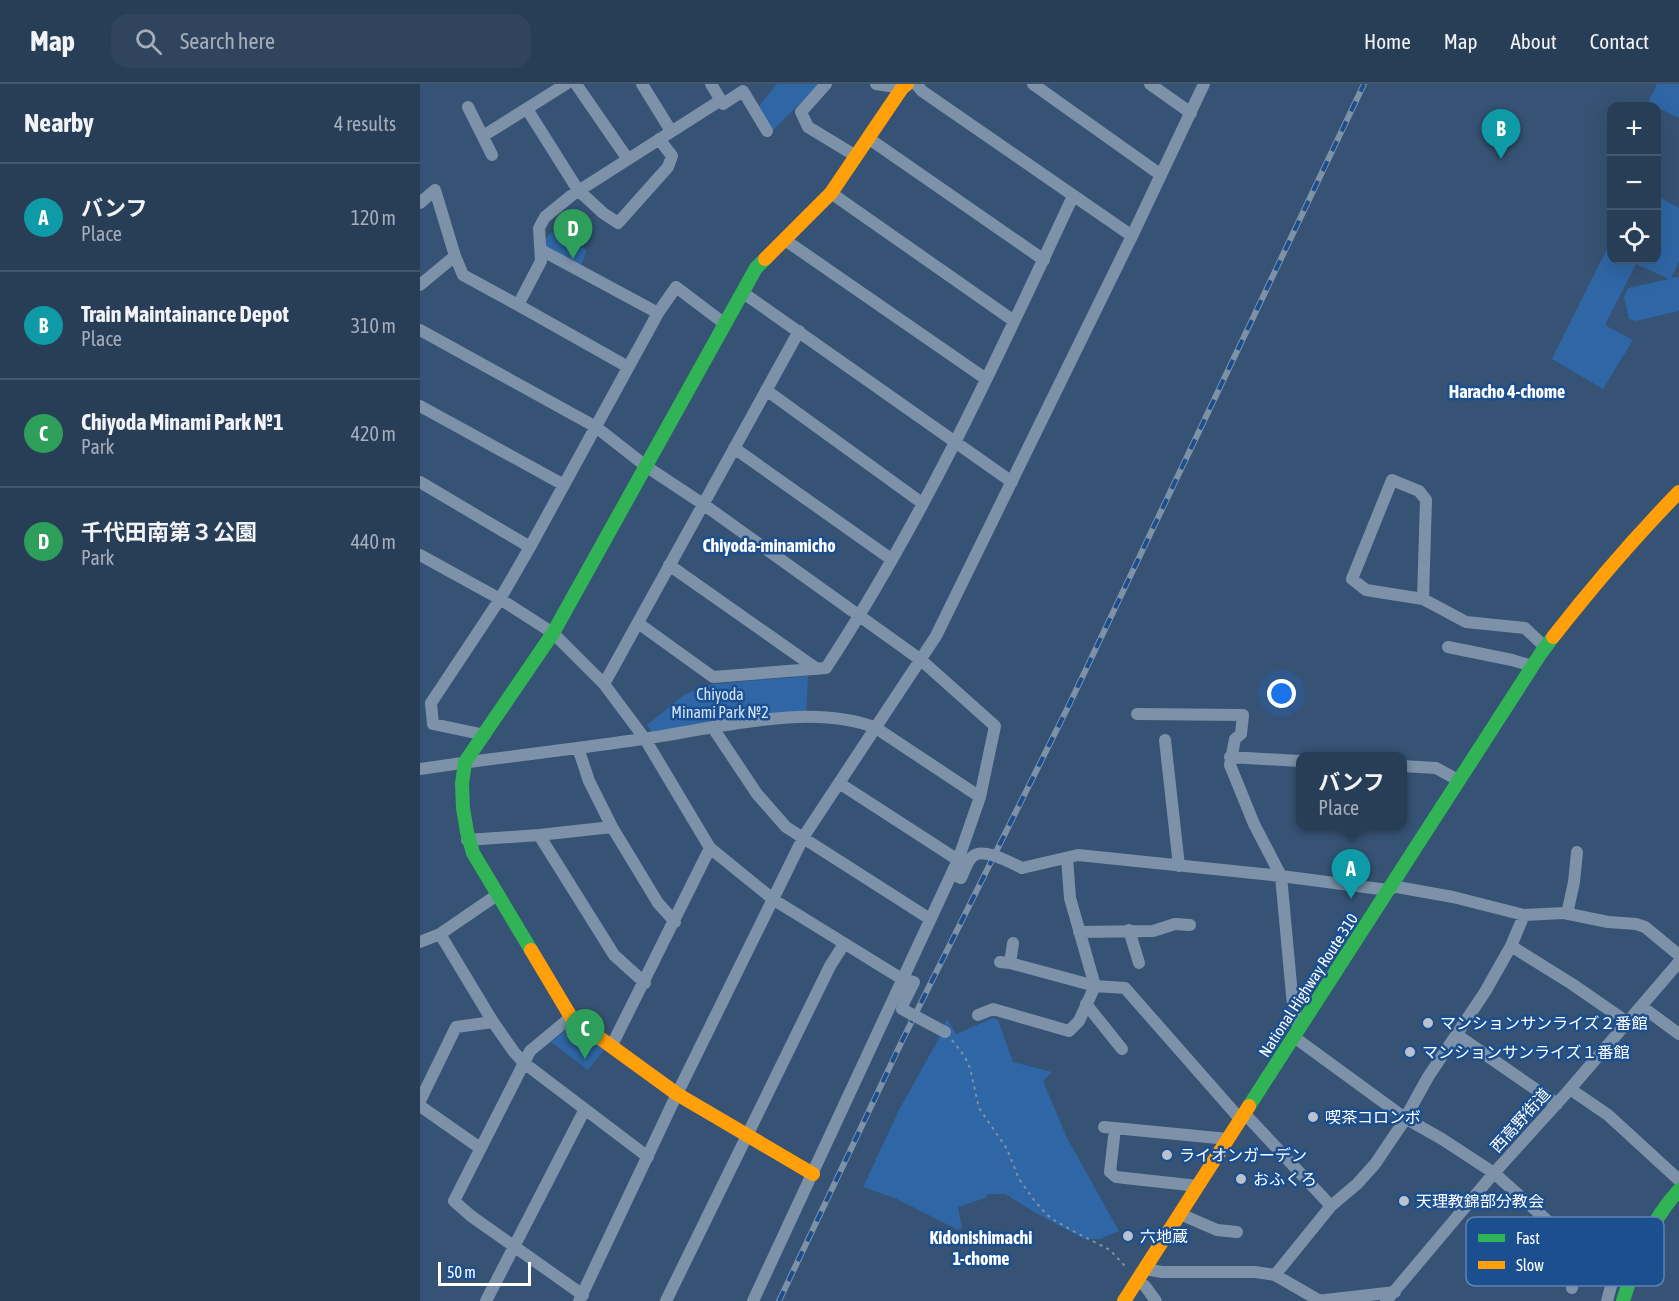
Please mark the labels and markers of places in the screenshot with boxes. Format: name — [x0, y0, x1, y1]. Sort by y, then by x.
pin: B — [1482, 110, 1520, 159]
pin: D — [554, 210, 592, 259]
pin: A — [1332, 850, 1370, 899]
pin: C — [566, 1010, 604, 1059]
place label: マンションサンライズ２番館 — [1440, 1014, 1648, 1032]
marker: マンションサンライズ２番館 — [1421, 1016, 1435, 1030]
place label: マンションサンライズ１番館 — [1422, 1043, 1630, 1061]
marker: マンションサンライズ１番館 — [1403, 1045, 1417, 1059]
place label: 喫茶コロンボ — [1325, 1108, 1421, 1126]
marker: 喫茶コロンボ — [1306, 1110, 1320, 1124]
place label: ライオンガーデン — [1179, 1146, 1307, 1164]
marker: ライオンガーデン — [1160, 1148, 1174, 1162]
place label: おふくろ — [1253, 1170, 1317, 1188]
marker: おふくろ — [1234, 1172, 1248, 1186]
place label: 天理教錦部分教会 — [1416, 1192, 1544, 1210]
marker: 天理教錦部分教会 — [1397, 1194, 1411, 1208]
place label: 六地蔵 — [1140, 1227, 1188, 1245]
marker: 六地蔵 — [1121, 1229, 1135, 1243]

